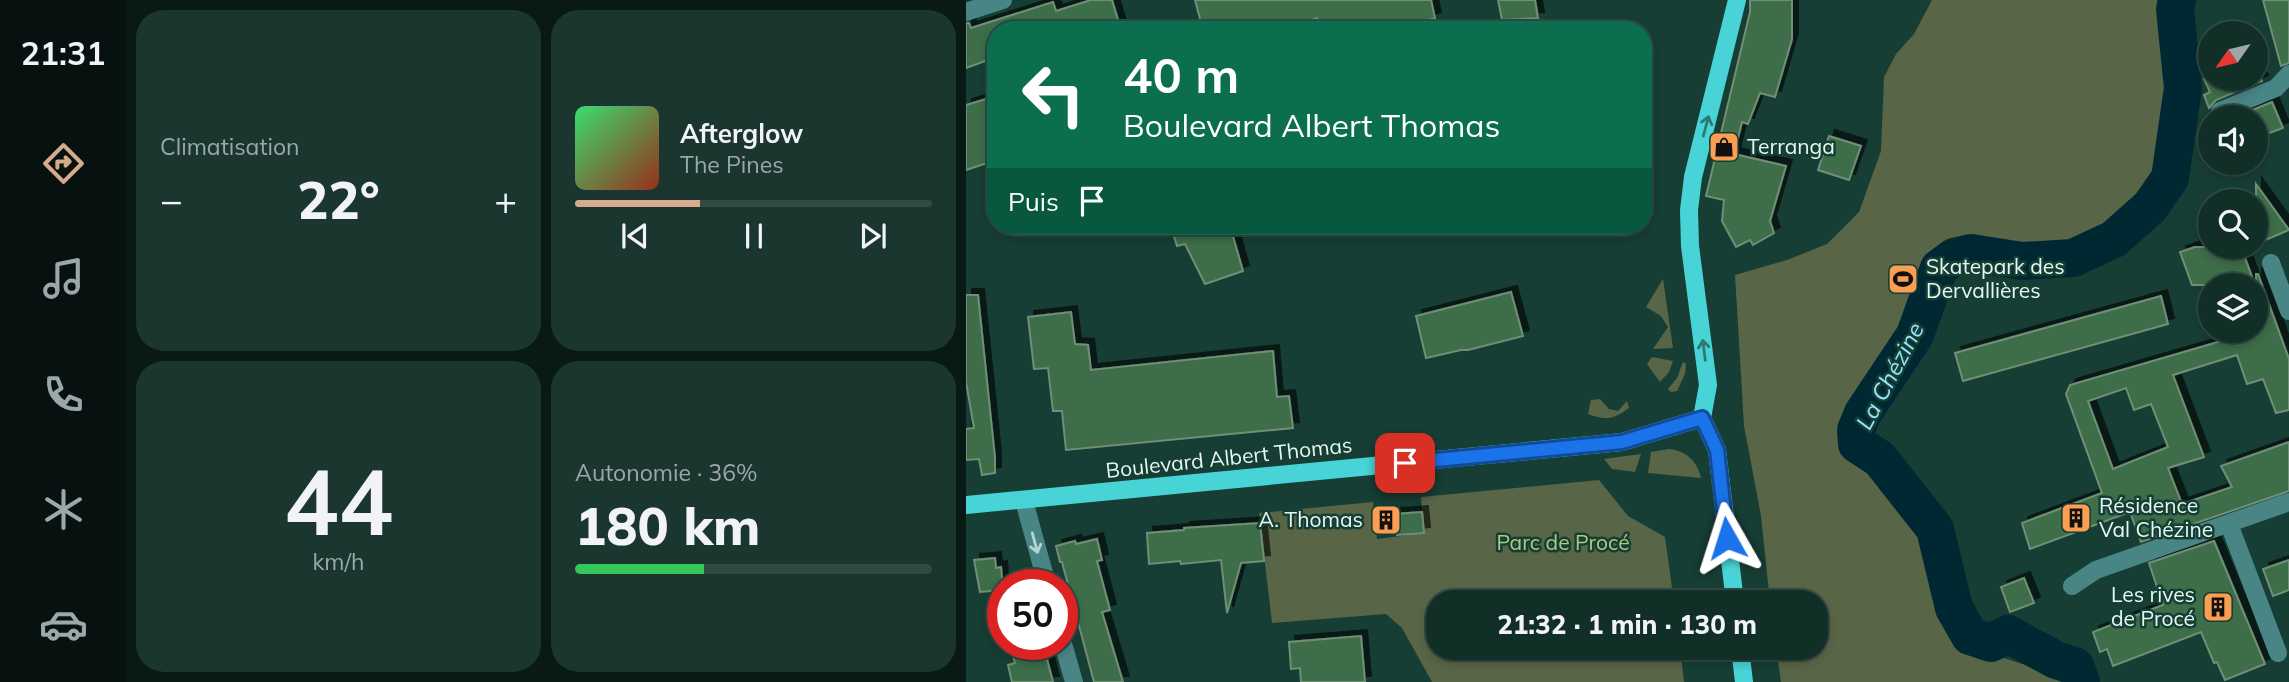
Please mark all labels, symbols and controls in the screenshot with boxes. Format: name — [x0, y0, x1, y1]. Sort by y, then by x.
north arrow — [2198, 21, 2268, 91]
map controls — [2198, 21, 2268, 343]
text: 21:31 — [21, 33, 105, 73]
text: 40 m — [1123, 44, 1239, 105]
icon: left — [1008, 49, 1099, 140]
text: Boulevard Albert Thomas — [1123, 105, 1500, 145]
button: sound — [2198, 105, 2268, 175]
one-way arrow — [1700, 115, 1713, 137]
text: Afterglow — [680, 117, 803, 150]
shop icon: Terranga — [1707, 130, 1741, 164]
text: Climatisation — [160, 132, 300, 161]
place label: Terranga — [1747, 133, 1835, 159]
icon: directions — [39, 139, 88, 188]
text: The Pines — [680, 150, 784, 179]
text: 22° — [297, 167, 380, 232]
text: − — [160, 176, 183, 224]
text: + — [494, 176, 517, 224]
icon: arrive — [1073, 182, 1111, 220]
text: Puis — [1008, 185, 1059, 218]
button: search — [2198, 189, 2268, 259]
icon: previous — [616, 217, 654, 255]
icon: pause — [735, 217, 773, 255]
icon: next — [854, 217, 892, 255]
place label: Skatepark des Dervallières — [1926, 253, 2065, 303]
icon: music — [39, 254, 88, 303]
sports icon: Skatepark des Dervallières — [1886, 262, 1920, 296]
button: layers — [2198, 273, 2268, 343]
water label: La Chézine — [1849, 317, 1930, 434]
one-way arrow — [1697, 339, 1710, 362]
icon: phone — [39, 370, 88, 419]
street label: Boulevard Albert Thomas — [1104, 431, 1353, 483]
pin — [1375, 433, 1435, 493]
text: 44 — [284, 444, 393, 558]
icon: arrive — [1386, 444, 1424, 482]
text: Autonomie · 36% — [575, 458, 758, 487]
icon: climate — [39, 485, 88, 534]
place label: Résidence Val Chézine — [2099, 492, 2213, 542]
text: 180 km — [575, 493, 760, 558]
position arrow — [1690, 501, 1764, 575]
building icon: Résidence Val Chézine — [2059, 501, 2093, 535]
building icon: A. Thomas — [1369, 503, 1403, 537]
place label: A. Thomas — [1258, 506, 1363, 532]
park label: Parc de Procé — [1496, 529, 1630, 555]
one-way arrow — [1030, 531, 1043, 553]
text: km/h — [312, 547, 365, 576]
speed limit sign: 50 — [987, 569, 1078, 660]
place label: Les rives de Procé — [2111, 581, 2195, 631]
building icon: Les rives de Procé — [2201, 590, 2235, 624]
icon: car — [39, 600, 88, 649]
text: 21:32 · 1 min · 130 m — [1497, 608, 1757, 641]

